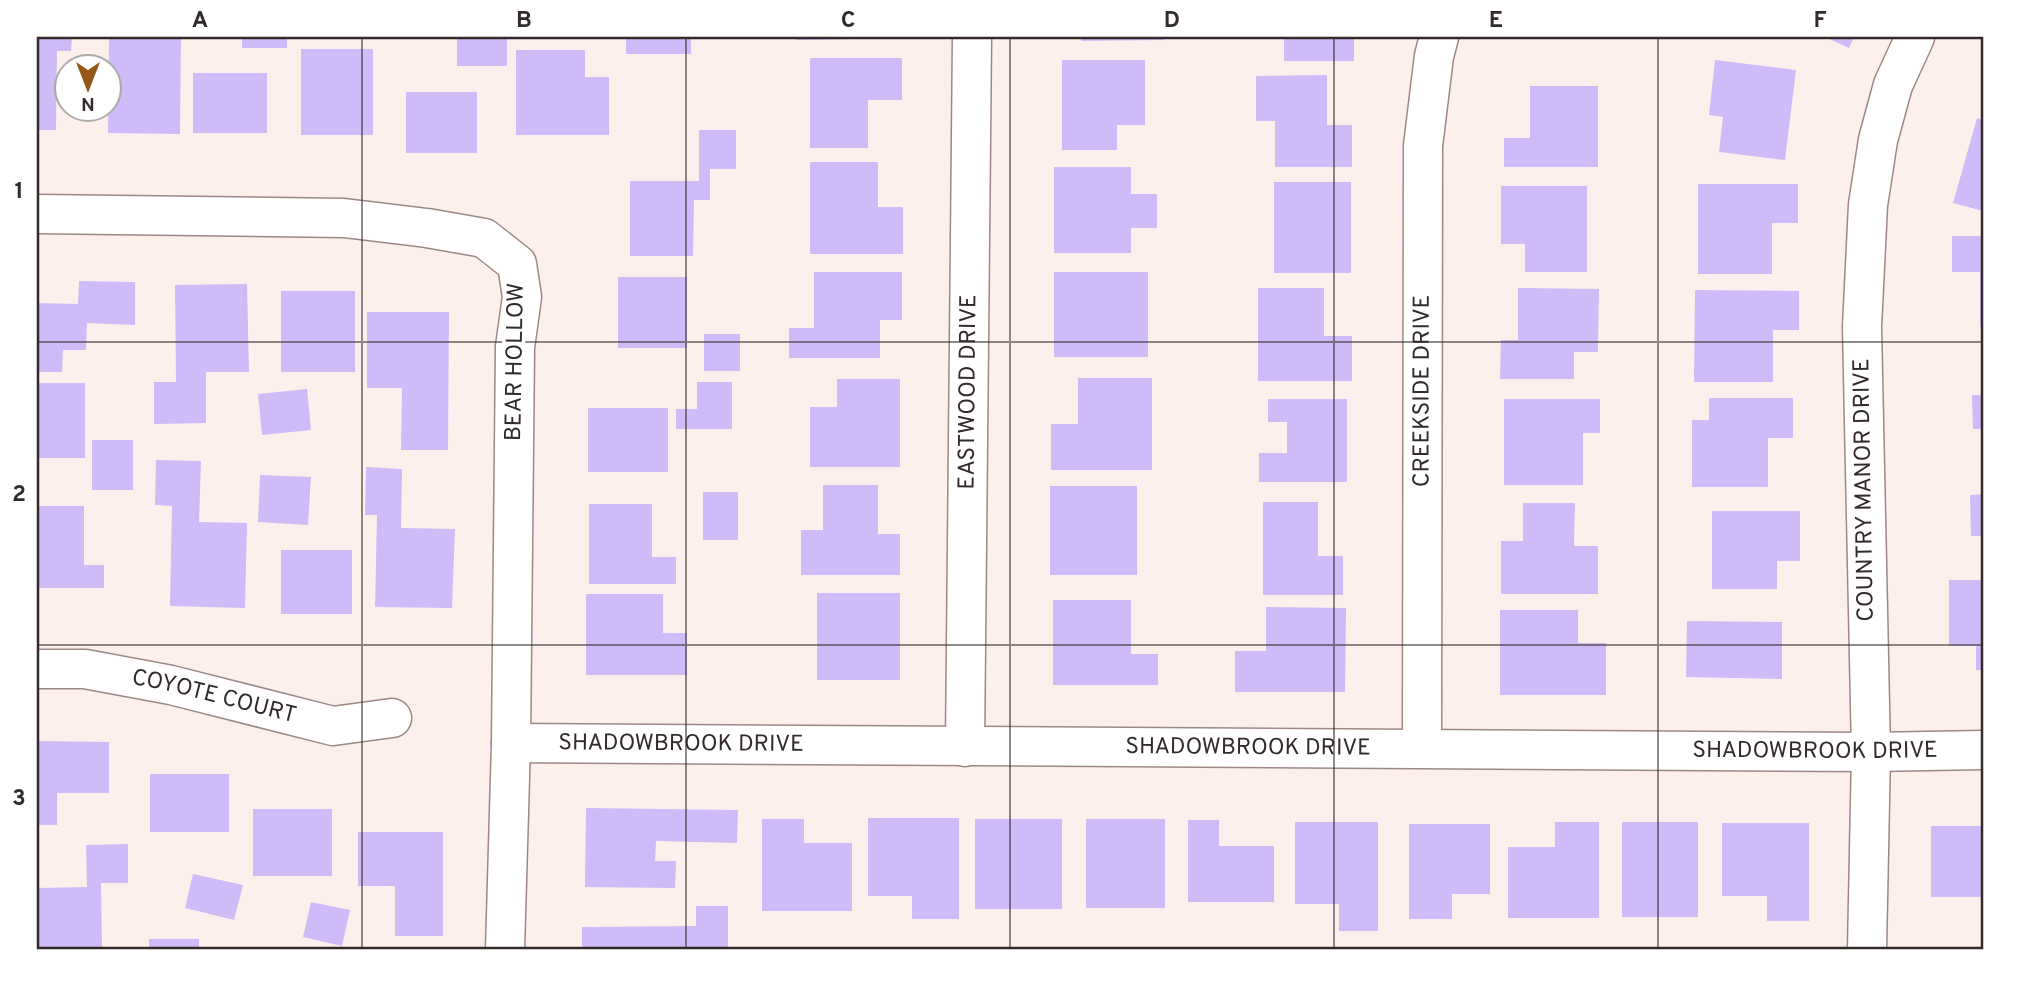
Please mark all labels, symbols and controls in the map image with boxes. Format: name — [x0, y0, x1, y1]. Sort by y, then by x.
text: A — [192, 7, 208, 36]
text: B — [516, 7, 532, 36]
text: C — [841, 7, 855, 36]
text: D — [1164, 7, 1180, 36]
text: E — [1489, 7, 1503, 36]
text: F — [1813, 7, 1827, 36]
north arrow — [52, 52, 122, 122]
text: N — [81, 91, 95, 115]
text: 1 — [14, 178, 24, 207]
street label: BEAR HOLLOW — [500, 282, 532, 442]
street label: EASTWOOD DRIVE — [953, 294, 984, 490]
street label: CREEKSIDE DRIVE — [1408, 295, 1437, 487]
street label: COUNTRY MANOR DRIVE — [1848, 358, 1882, 622]
text: 2 — [12, 481, 26, 510]
street label: COYOTE COURT — [129, 664, 299, 731]
street label: SHADOWBROOK DRIVE — [558, 729, 804, 759]
street label: SHADOWBROOK DRIVE — [1125, 733, 1371, 763]
street label: SHADOWBROOK DRIVE — [1692, 736, 1938, 767]
text: 3 — [12, 785, 26, 814]

